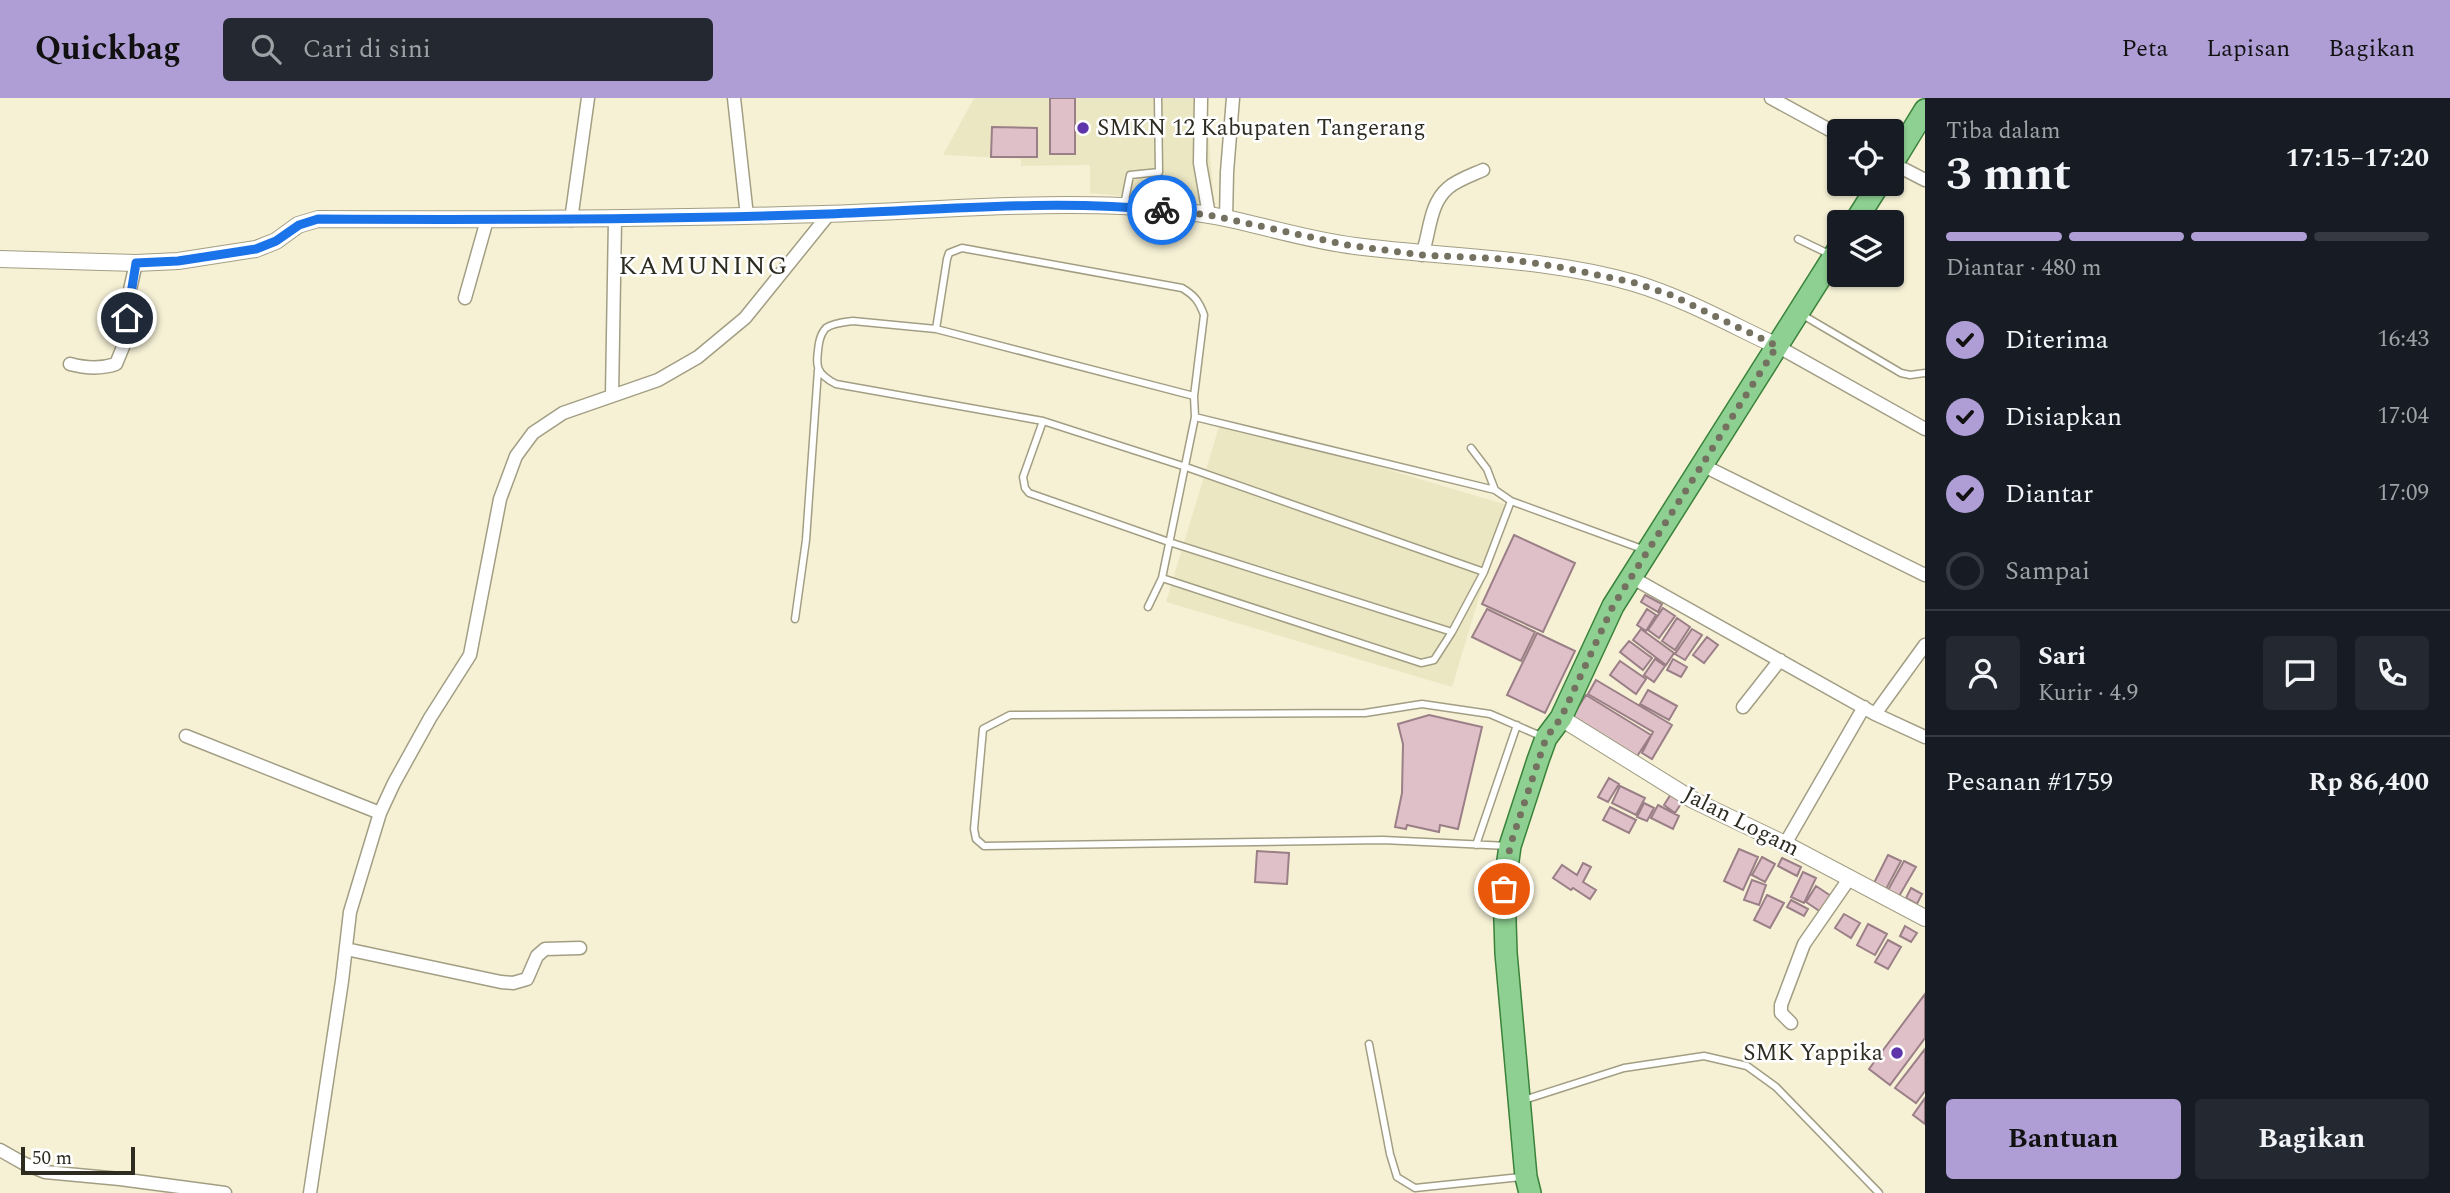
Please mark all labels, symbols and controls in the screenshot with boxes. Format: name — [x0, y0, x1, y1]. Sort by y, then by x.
search box — [223, 18, 713, 81]
text: Quickbag — [35, 24, 181, 74]
text: Cari di sini — [303, 29, 431, 69]
icon: search — [247, 30, 285, 68]
text: Peta — [2121, 31, 2168, 67]
text: Lapisan — [2206, 31, 2290, 67]
text: Bagikan — [2328, 31, 2415, 67]
place label: SMKN 12 Kabupaten Tangerang — [1097, 111, 1426, 146]
text: Tiba dalam — [1946, 114, 2060, 149]
map controls — [1827, 119, 1904, 287]
button: locate — [1827, 119, 1904, 196]
marker: SMKN 12 Kabupaten Tangerang — [1075, 120, 1091, 136]
text: 17:15–17:20 — [2285, 138, 2429, 178]
text: 3 mnt — [1946, 140, 2071, 210]
courier — [1127, 175, 1197, 245]
icon: bike — [1143, 191, 1181, 229]
button: layers — [1827, 210, 1904, 287]
district label: KAMUNING — [619, 246, 789, 286]
text: Diantar · 480 m — [1946, 251, 2101, 286]
pin — [97, 288, 157, 348]
icon: home — [108, 299, 146, 337]
text: Diterima — [2005, 320, 2108, 360]
icon: check — [1946, 321, 1984, 359]
text: 16:43 — [2377, 322, 2429, 357]
text: Disiapkan — [2005, 397, 2122, 437]
icon: check — [1946, 398, 1984, 436]
text: 17:04 — [2377, 399, 2429, 434]
text: Diantar — [2005, 474, 2093, 514]
icon: check — [1946, 475, 1984, 513]
text: 17:09 — [2377, 476, 2429, 511]
text: Sampai — [2005, 551, 2090, 591]
button: person — [1946, 636, 2020, 710]
text: Sari — [2038, 636, 2086, 676]
button: chat — [2263, 636, 2337, 710]
button: phone — [2355, 636, 2429, 710]
text: Kurir · 4.9 — [2038, 676, 2138, 711]
text: Pesanan #1759 — [1946, 762, 2113, 802]
text: Rp 86,400 — [2308, 762, 2429, 802]
street label: Jalan Logam — [1677, 778, 1805, 866]
pin — [1474, 859, 1534, 919]
icon: bag — [1485, 870, 1523, 908]
place label: SMK Yappika — [1743, 1036, 1883, 1071]
marker: SMK Yappika — [1889, 1045, 1905, 1061]
button: Bantuan — [1946, 1099, 2181, 1179]
button: Bagikan — [2195, 1099, 2429, 1179]
scale bar — [21, 1144, 135, 1176]
text: 50 m — [32, 1144, 72, 1173]

